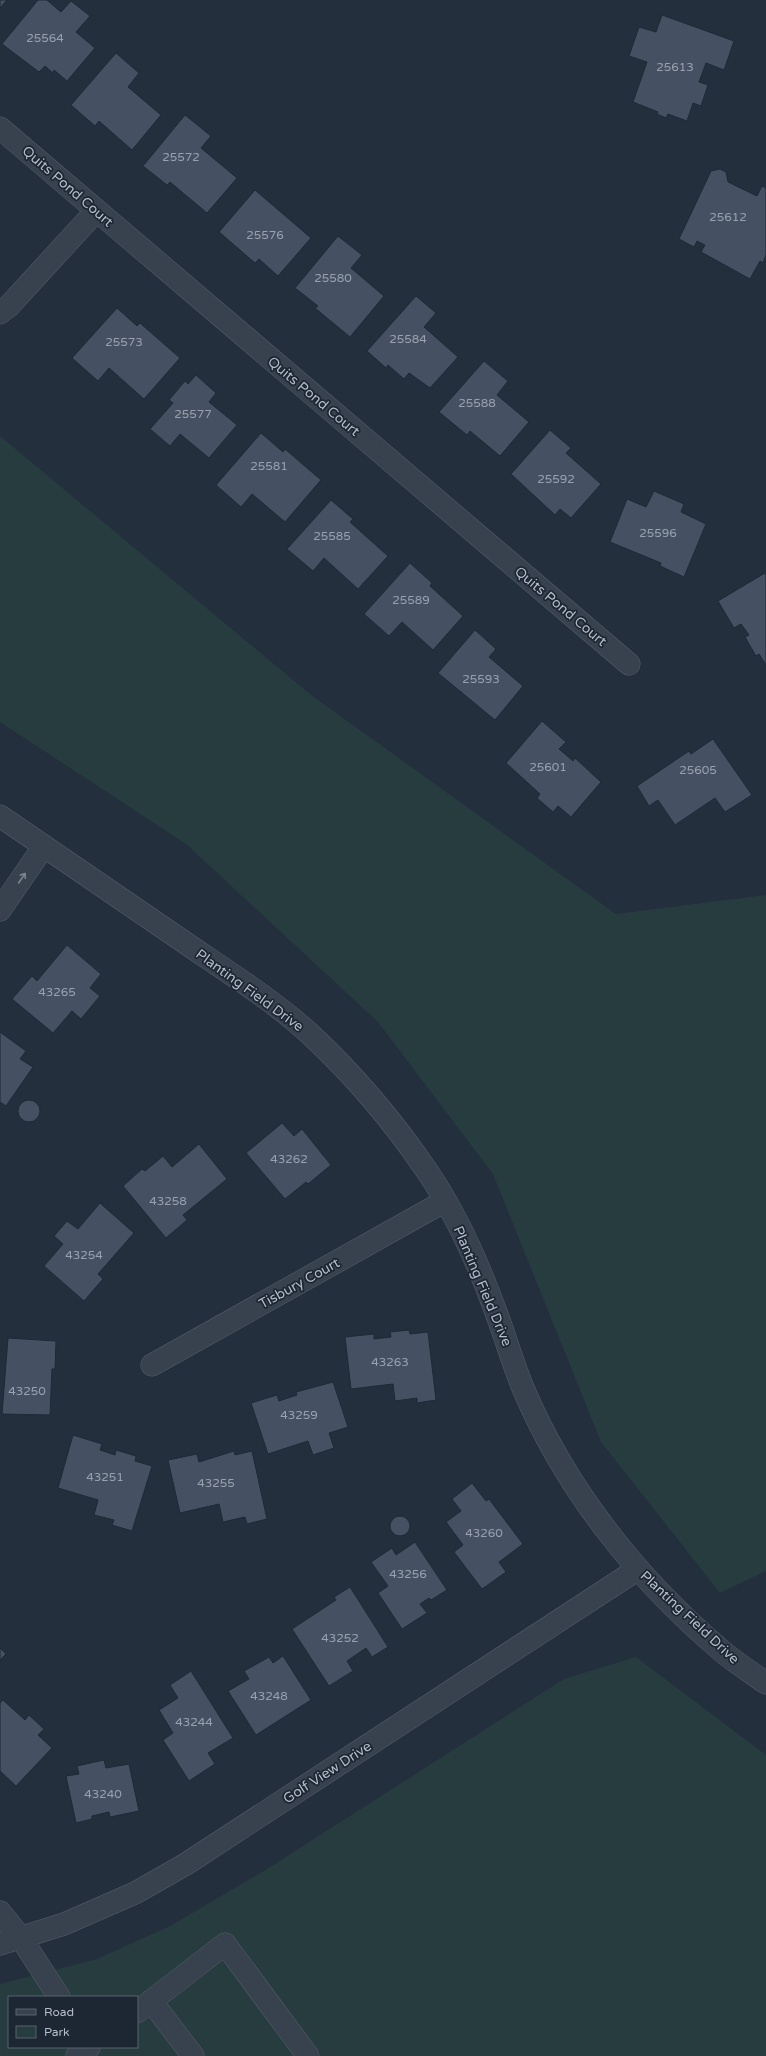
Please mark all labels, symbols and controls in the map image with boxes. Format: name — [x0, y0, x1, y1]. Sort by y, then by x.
house number: 25564 — [26, 31, 64, 45]
house number: 25613 — [656, 60, 694, 74]
street label: Quits Pond Court — [19, 142, 117, 231]
house number: 25572 — [162, 150, 200, 164]
house number: 25612 — [709, 210, 747, 224]
house number: 25576 — [246, 228, 284, 242]
house number: 25580 — [314, 271, 352, 285]
house number: 25584 — [389, 332, 427, 346]
house number: 25573 — [105, 335, 143, 349]
street label: Quits Pond Court — [264, 353, 364, 440]
house number: 25588 — [458, 396, 496, 410]
house number: 25577 — [174, 407, 212, 421]
house number: 25581 — [250, 459, 288, 473]
house number: 25592 — [537, 472, 575, 486]
house number: 25596 — [639, 526, 677, 540]
house number: 25585 — [313, 529, 351, 543]
street label: Quits Pond Court — [511, 563, 611, 650]
house number: 25589 — [392, 593, 430, 607]
house number: 25593 — [462, 672, 500, 686]
house number: 25601 — [529, 760, 567, 774]
house number: 25605 — [679, 763, 717, 777]
one-way arrow — [18, 873, 26, 884]
street label: Planting Field Drive — [192, 946, 307, 1035]
house number: 43265 — [38, 985, 76, 999]
house number: 43262 — [270, 1152, 308, 1166]
house number: 43258 — [149, 1194, 187, 1208]
street label: Planting Field Drive — [449, 1223, 516, 1349]
house number: 43254 — [65, 1248, 103, 1262]
street label: Tisbury Court — [256, 1254, 343, 1313]
house number: 43263 — [371, 1355, 409, 1369]
house number: 43250 — [8, 1384, 46, 1398]
house number: 43259 — [280, 1408, 318, 1422]
house number: 43251 — [86, 1470, 124, 1484]
house number: 43255 — [197, 1476, 235, 1490]
house number: 43260 — [465, 1526, 503, 1540]
house number: 43256 — [389, 1567, 427, 1581]
street label: Planting Field Drive — [637, 1567, 743, 1668]
house number: 43252 — [321, 1631, 359, 1645]
house number: 43248 — [250, 1689, 288, 1703]
house number: 43244 — [175, 1715, 213, 1729]
street label: Golf View Drive — [280, 1738, 375, 1807]
house number: 43240 — [84, 1787, 122, 1801]
legend — [8, 1996, 138, 2048]
text: Road — [44, 2005, 74, 2019]
text: Park — [44, 2025, 70, 2039]

